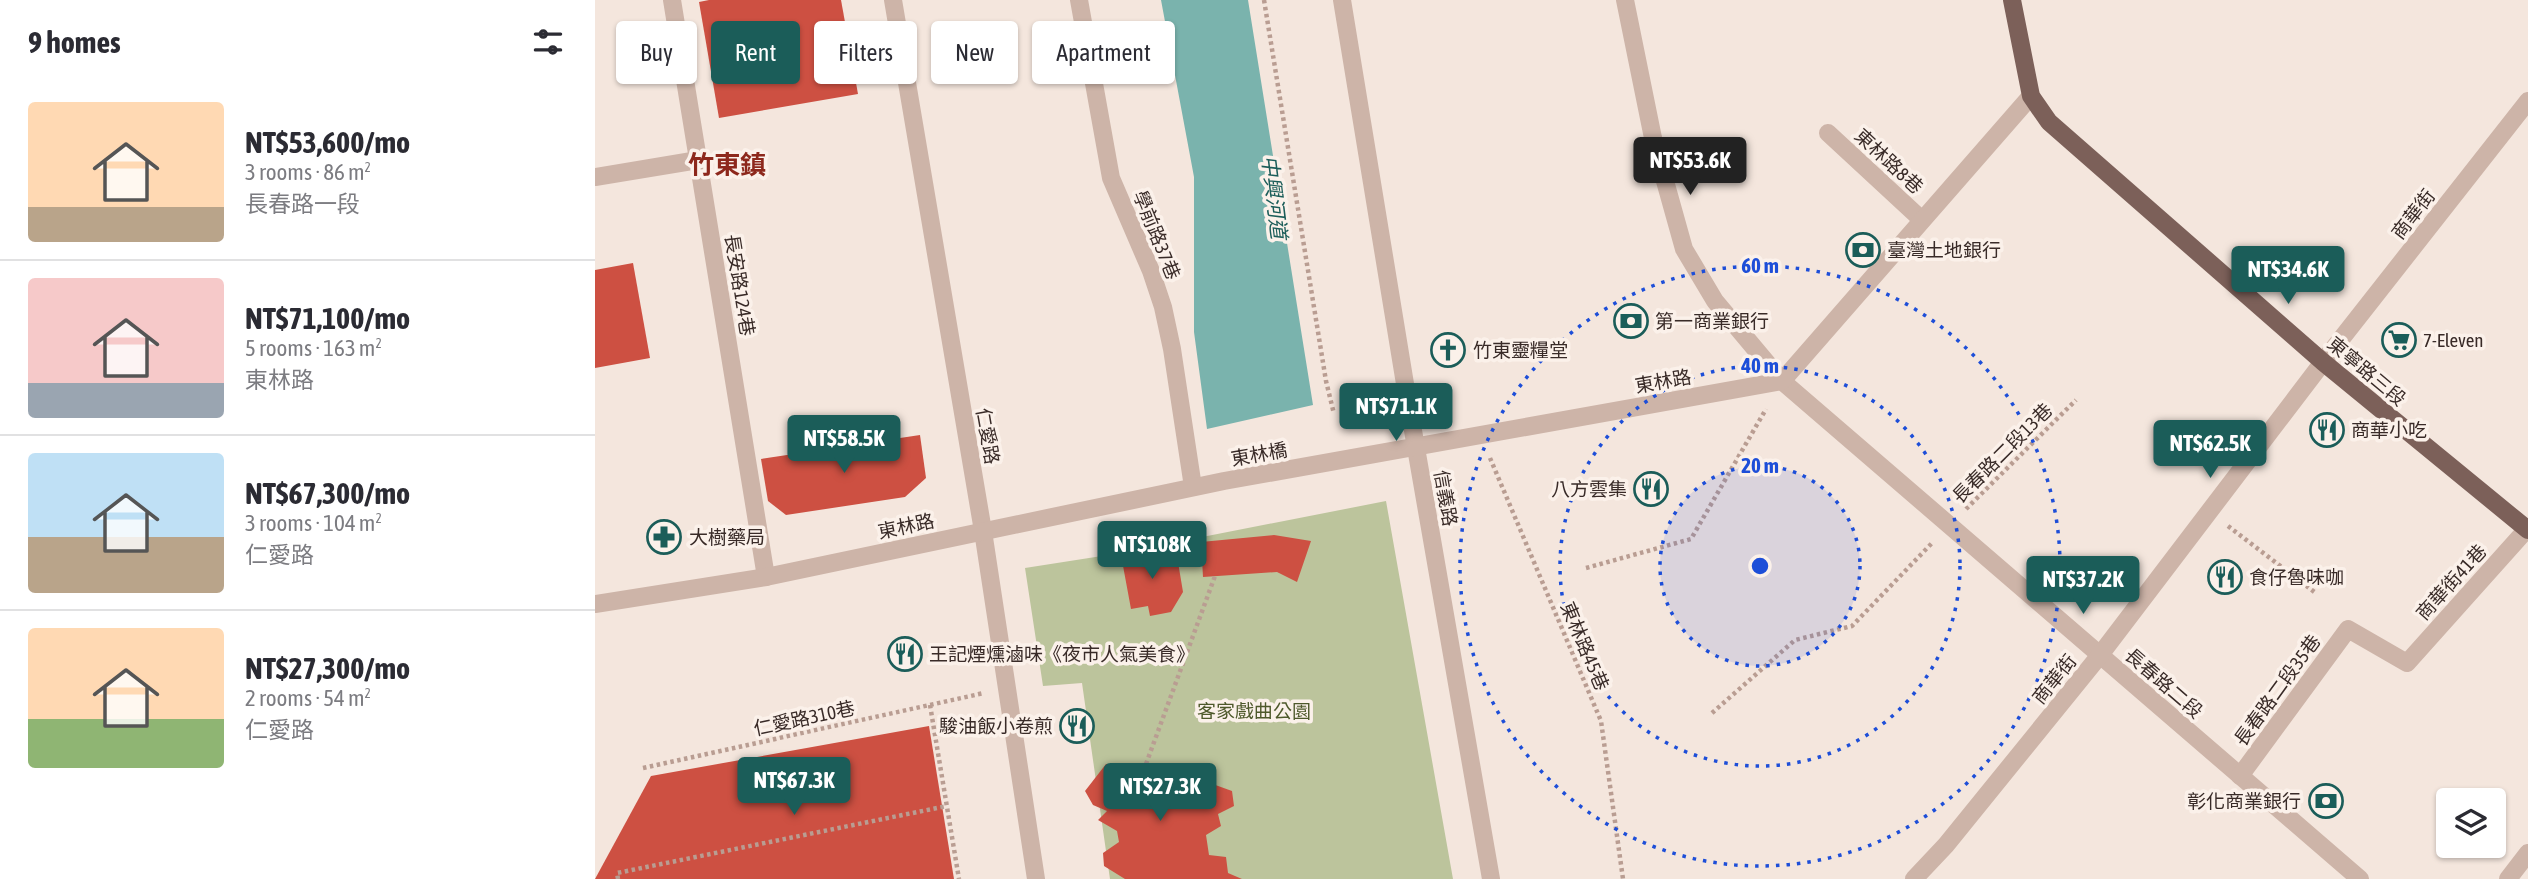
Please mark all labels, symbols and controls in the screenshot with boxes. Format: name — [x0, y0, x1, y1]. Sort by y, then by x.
chip: Buy — [616, 21, 697, 84]
chip: Rent — [711, 21, 800, 84]
chip: Filters — [814, 21, 917, 84]
chip: New — [931, 21, 1018, 84]
chip: Apartment — [1032, 21, 1175, 84]
icon: filters — [529, 23, 567, 61]
text: 9 homes — [28, 25, 121, 59]
street label: 東林路8巷 — [1850, 124, 1928, 198]
text: NT$53,600/mo — [245, 125, 410, 159]
icon: home — [84, 130, 168, 214]
pin: NT$53.6K — [1618, 138, 1762, 197]
text: NT$53.6K — [1649, 147, 1731, 173]
district label: 竹東鎮 — [688, 150, 766, 180]
water label: 中興河道 — [1258, 154, 1292, 243]
text: 3 rooms · 86 m² — [245, 159, 371, 185]
street label: 商華街 — [2387, 185, 2439, 243]
street label: 學前路37巷 — [1129, 187, 1185, 283]
text: 長春路一段 — [245, 191, 360, 217]
bank icon: 臺灣土地銀行 — [1844, 231, 1882, 269]
street label: 長安路124巷 — [721, 233, 759, 337]
place label: 臺灣土地銀行 — [1887, 239, 2001, 261]
pin: NT$34.6K — [2216, 246, 2360, 306]
text: 60 m — [1741, 253, 1779, 277]
text: NT$34.6K — [2247, 256, 2329, 282]
text: NT$71,100/mo — [245, 301, 410, 335]
bank icon: 第一商業銀行 — [1612, 302, 1650, 340]
icon: home — [84, 306, 168, 390]
place label: 第一商業銀行 — [1655, 310, 1769, 332]
supermarket icon: 7-Eleven — [2380, 321, 2418, 359]
place label: 7-Eleven — [2423, 329, 2484, 351]
church icon: 竹東靈糧堂 — [1429, 331, 1467, 369]
street label: 東寧路三段 — [2324, 332, 2410, 410]
text: 5 rooms · 163 m² — [245, 335, 382, 361]
place label: 竹東靈糧堂 — [1473, 339, 1568, 361]
text: 40 m — [1740, 353, 1779, 377]
street label: 東林路 — [1633, 365, 1693, 397]
text: 東林路 — [245, 367, 314, 393]
pin: NT$71.1K — [1324, 384, 1468, 443]
text: NT$71.1K — [1355, 393, 1437, 419]
street label: 長春路二段13巷 — [1948, 399, 2056, 507]
street label: 仁愛路 — [972, 406, 1004, 466]
restaurant icon: 商華小吃 — [2308, 411, 2346, 449]
pin: NT$58.5K — [772, 416, 916, 475]
place label: 商華小吃 — [2351, 419, 2427, 441]
pin: NT$62.5K — [2138, 420, 2282, 480]
text: NT$58.5K — [803, 425, 885, 451]
text: NT$62.5K — [2169, 430, 2251, 456]
street label: 東林橋 — [1229, 438, 1289, 470]
text: 20 m — [1741, 453, 1779, 477]
street label: 信義路 — [1430, 468, 1462, 528]
restaurant icon: 八方雲集 — [1632, 470, 1670, 508]
text: NT$67,300/mo — [245, 476, 410, 510]
place label: 八方雲集 — [1551, 478, 1627, 500]
icon: home — [84, 481, 168, 565]
street label: 東林路 — [876, 509, 936, 543]
text: 3 rooms · 104 m² — [245, 510, 382, 536]
pharmacy icon: 大樹藥局 — [645, 518, 683, 556]
pin: NT$108K — [1087, 522, 1217, 581]
place label: 大樹藥局 — [689, 526, 765, 548]
text: NT$108K — [1113, 531, 1191, 557]
street label: 商華街41巷 — [2411, 540, 2491, 624]
text: 仁愛路 — [245, 542, 314, 568]
centre of rings — [1748, 554, 1772, 578]
pin: NT$37.2K — [2011, 556, 2155, 616]
restaurant icon: 食仔魯味咖 — [2206, 558, 2244, 596]
text: NT$37.2K — [2042, 566, 2124, 592]
place label: 食仔魯味咖 — [2249, 566, 2344, 588]
street label: 東林路45巷 — [1557, 598, 1613, 694]
street label: 長春路二段35巷 — [2229, 630, 2325, 750]
restaurant icon: 王記煙燻滷味《夜市人氣美食》 — [886, 635, 924, 673]
place label: 王記煙燻滷味《夜市人氣美食》 — [929, 643, 1195, 665]
street label: 長春路二段 — [2121, 644, 2207, 722]
street label: 商華街 — [2028, 650, 2080, 708]
text: NT$27,300/mo — [245, 651, 410, 685]
icon: home — [84, 656, 168, 740]
text: 2 rooms · 54 m² — [245, 685, 371, 711]
street label: 仁愛路310巷 — [751, 697, 857, 739]
park label: 客家戲曲公園 — [1197, 700, 1311, 722]
restaurant icon: 駿油飯小卷煎 — [1058, 707, 1096, 745]
place label: 駿油飯小卷煎 — [939, 715, 1053, 737]
text: 仁愛路 — [245, 717, 314, 743]
pin: NT$67.3K — [722, 758, 866, 817]
pin: NT$27.3K — [1088, 764, 1232, 823]
text: NT$67.3K — [753, 767, 835, 793]
text: NT$27.3K — [1119, 773, 1201, 799]
bank icon: 彰化商業銀行 — [2307, 782, 2345, 820]
map controls — [2436, 788, 2506, 858]
button: layers — [2436, 788, 2506, 858]
place label: 彰化商業銀行 — [2187, 790, 2301, 812]

